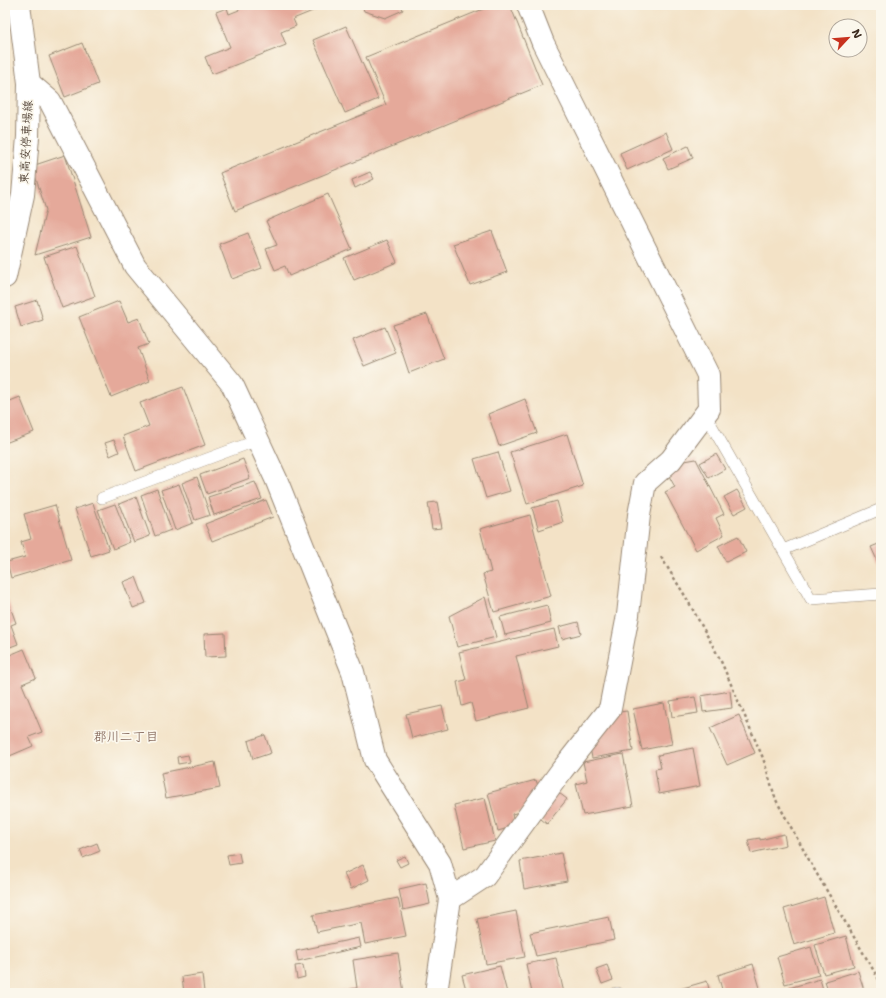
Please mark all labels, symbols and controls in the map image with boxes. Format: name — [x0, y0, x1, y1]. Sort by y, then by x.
north arrow — [828, 18, 868, 58]
text: N — [848, 27, 865, 41]
street label: 東高安停車場線 — [16, 100, 36, 184]
district label: 郡川二丁目 — [93, 728, 159, 745]

